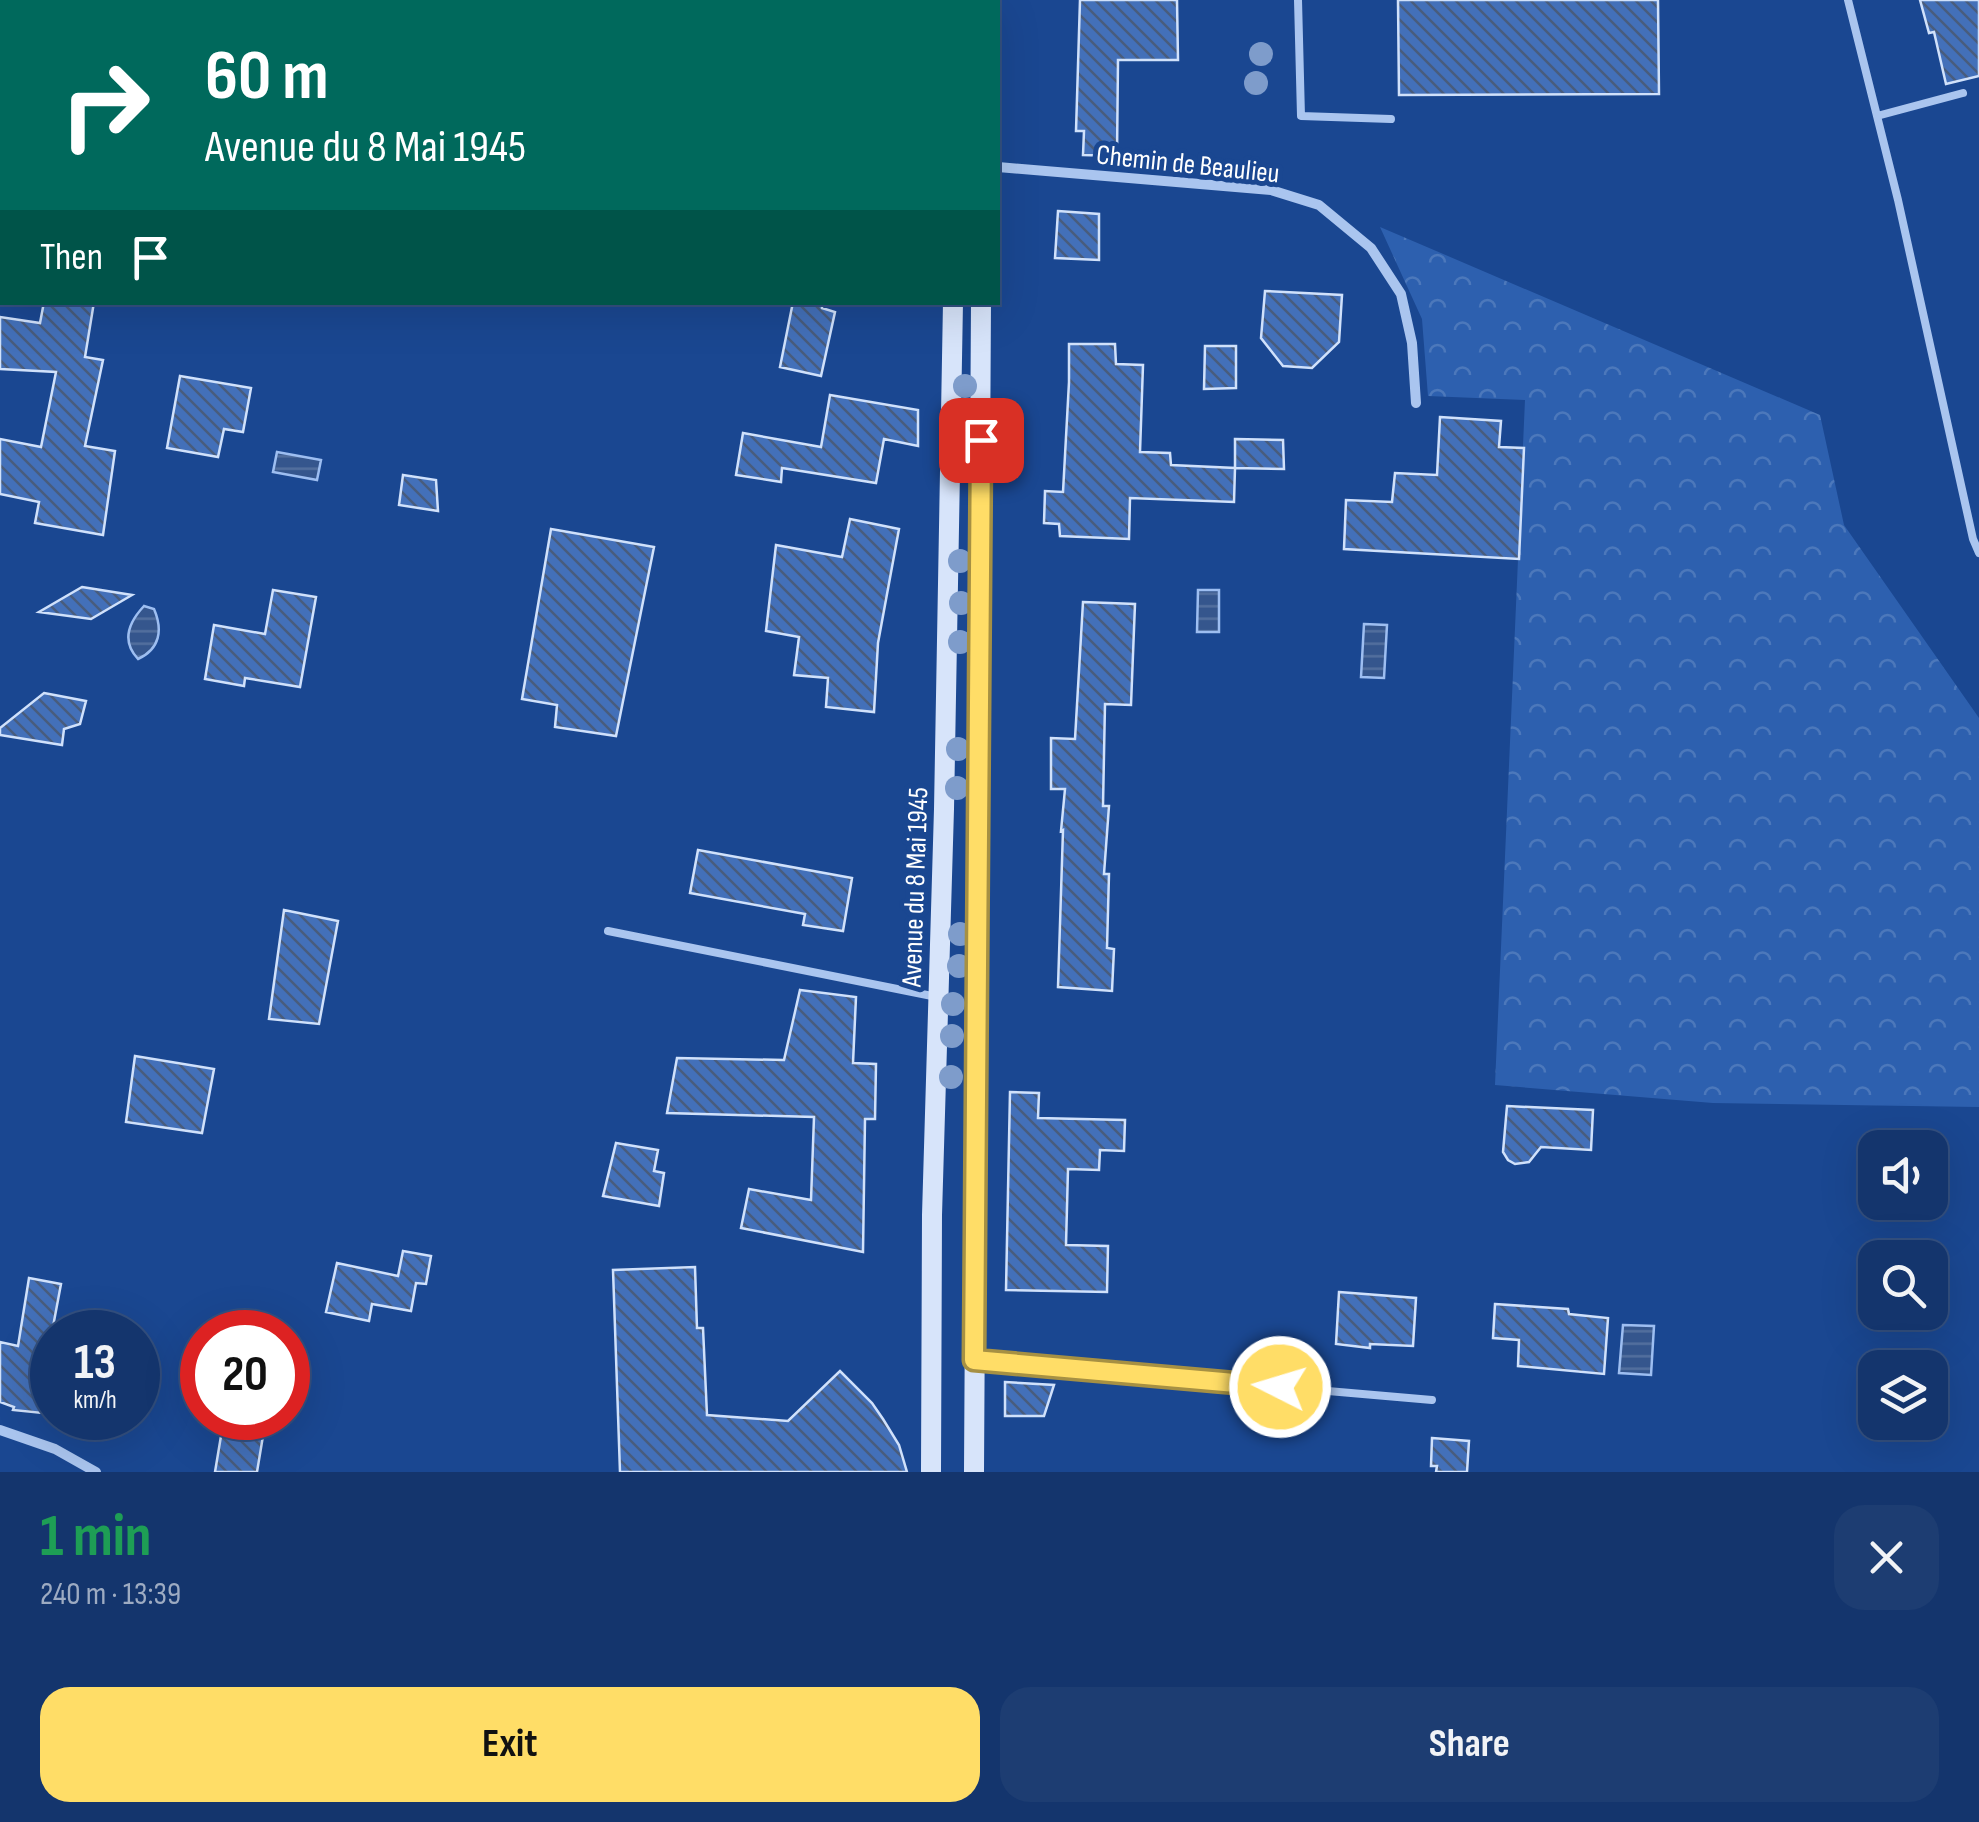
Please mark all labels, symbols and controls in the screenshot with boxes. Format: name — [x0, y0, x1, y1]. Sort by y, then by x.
text: 60 m — [205, 35, 329, 119]
icon: right — [40, 40, 170, 170]
text: Avenue du 8 Mai 1945 — [205, 120, 526, 175]
street label: Chemin de Beaulieu — [1095, 138, 1281, 191]
icon: arrive — [123, 230, 178, 285]
text: Then — [40, 235, 103, 280]
pin — [939, 398, 1024, 483]
icon: arrive — [954, 413, 1009, 468]
street label: Avenue du 8 Mai 1945 — [895, 787, 935, 988]
map controls — [1858, 1130, 1948, 1440]
button: sound — [1858, 1130, 1948, 1220]
button: search — [1858, 1240, 1948, 1330]
speed limit sign: 20 — [180, 1310, 310, 1440]
text: 13 — [74, 1333, 116, 1393]
position arrow — [1228, 1335, 1332, 1439]
button: layers — [1858, 1350, 1948, 1440]
text: km/h — [73, 1385, 117, 1416]
text: 1 min — [40, 1501, 152, 1573]
button: close — [1834, 1505, 1939, 1610]
text: 240 m · 13:39 — [40, 1575, 181, 1614]
button: Exit — [40, 1687, 980, 1802]
button: Share — [1000, 1687, 1939, 1802]

